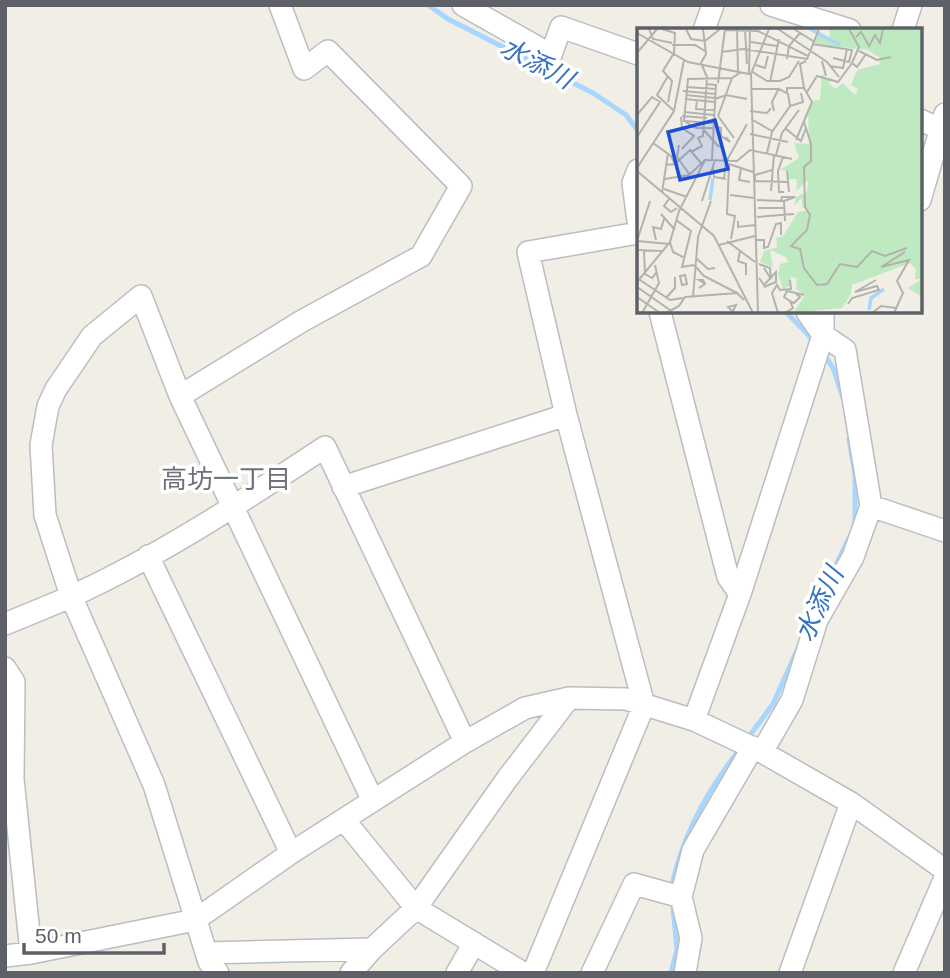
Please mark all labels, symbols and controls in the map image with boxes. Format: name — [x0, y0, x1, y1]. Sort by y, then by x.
inset map — [637, 28, 922, 313]
water label: 水添川 — [496, 31, 581, 96]
district label: 高坊一丁目 — [161, 464, 291, 494]
water label: 水添川 — [789, 560, 850, 646]
scale bar — [24, 912, 164, 956]
text: 50 m — [35, 924, 82, 947]

